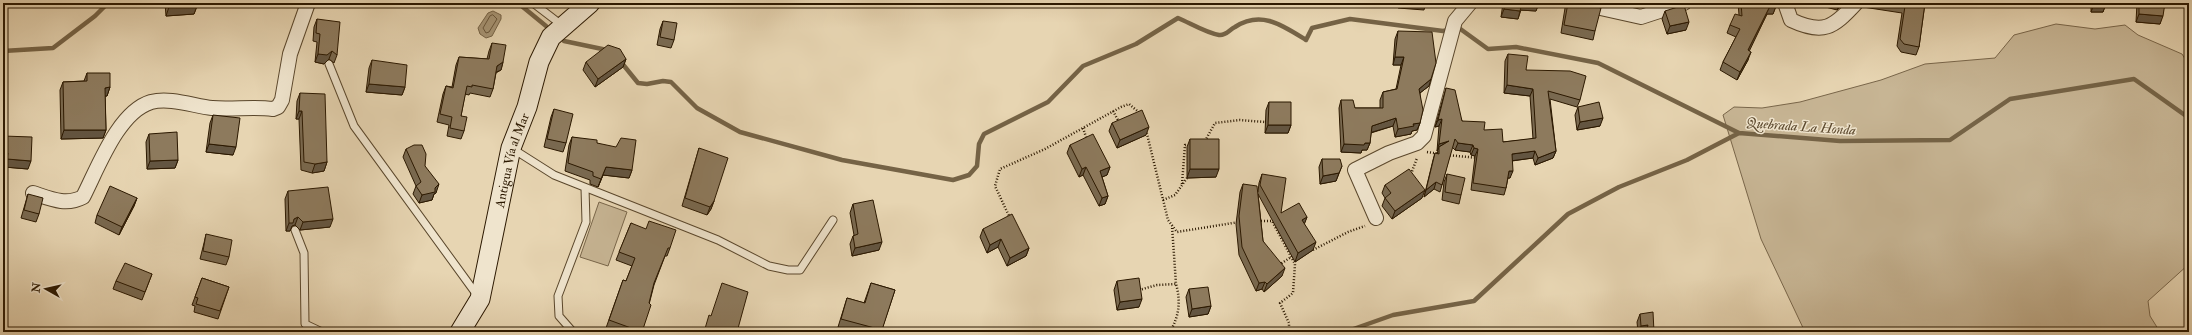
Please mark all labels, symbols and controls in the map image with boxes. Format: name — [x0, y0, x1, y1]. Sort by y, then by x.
street label: Antigua Vía al Mar — [492, 111, 533, 210]
water label: Quebrada La Honda — [1745, 114, 1857, 140]
north arrow — [26, 269, 66, 309]
text: N — [29, 281, 44, 294]

